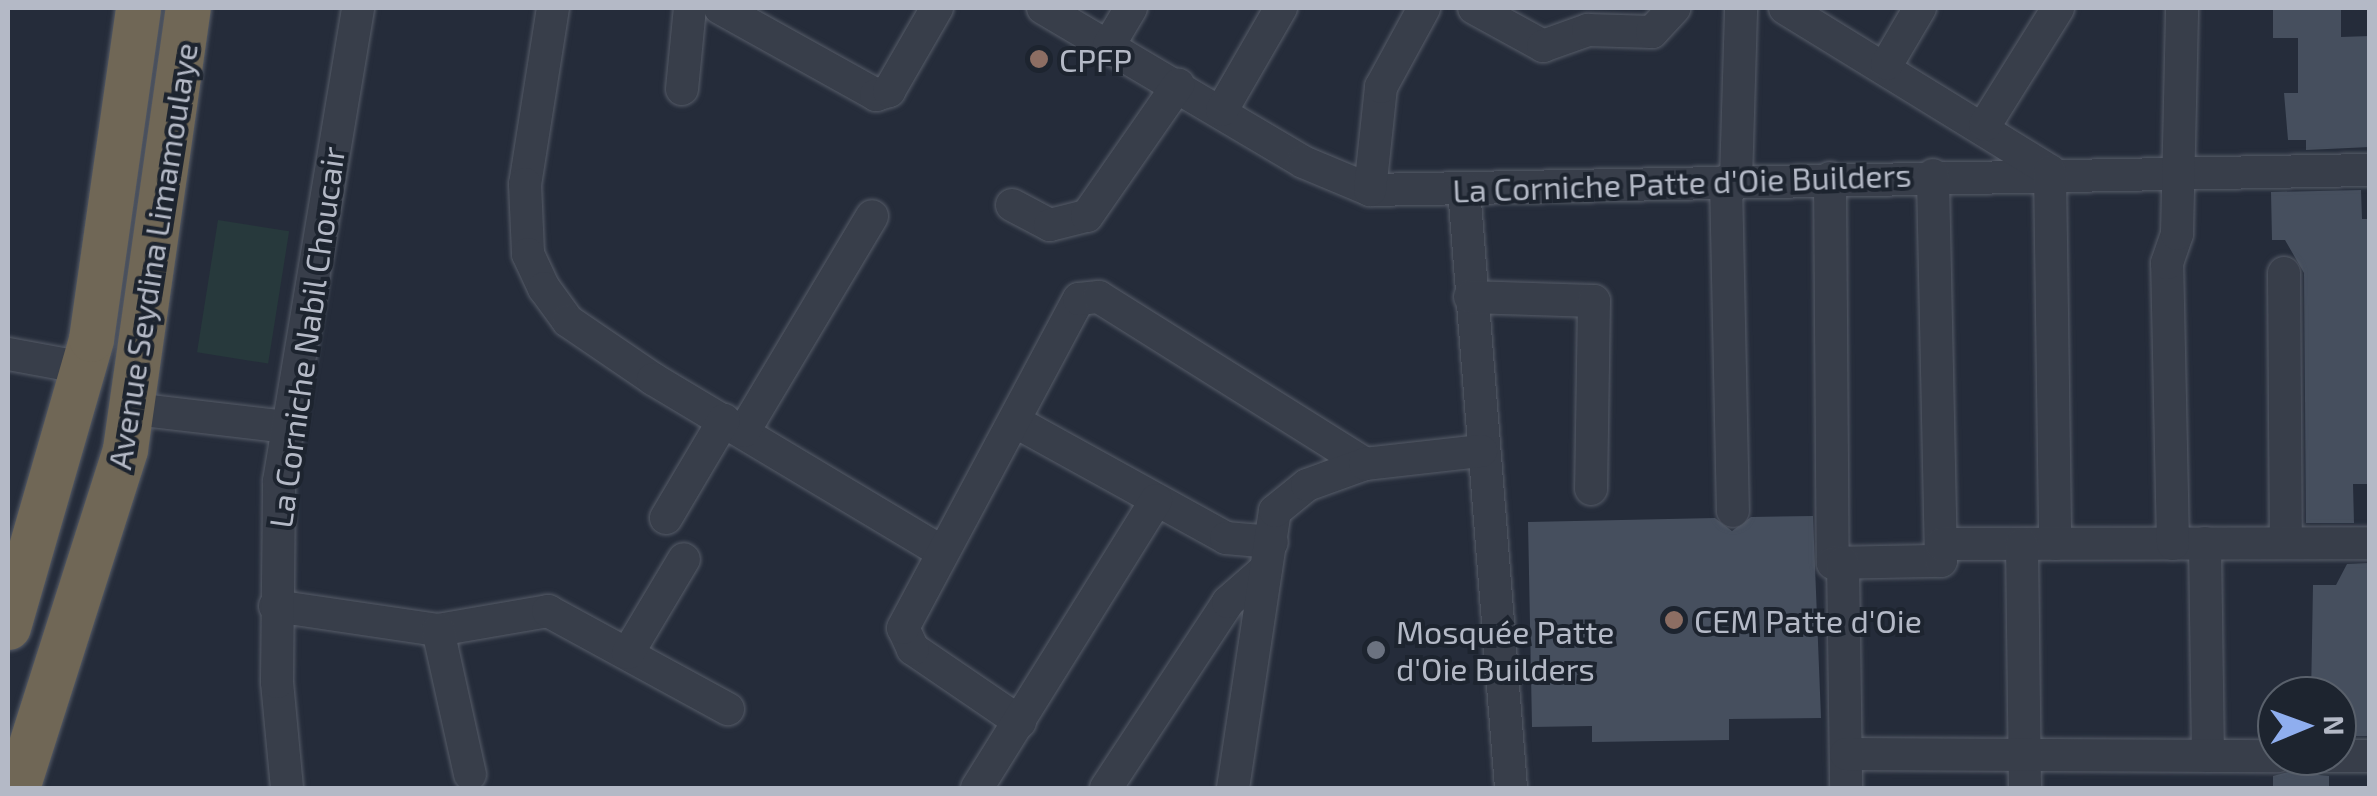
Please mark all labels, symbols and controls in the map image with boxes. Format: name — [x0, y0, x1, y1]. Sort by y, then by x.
street label: Avenue Seydina Limamoulaye — [99, 40, 205, 472]
place label: CPFP — [1059, 40, 1132, 78]
marker: CPFP — [1028, 48, 1050, 70]
street label: La Corniche Nabil Choucair — [260, 143, 352, 531]
street label: La Corniche Patte d'Oie Builders — [1452, 155, 1912, 209]
place label: CEM Patte d'Oie — [1694, 601, 1922, 639]
marker: CEM Patte d'Oie — [1663, 609, 1685, 631]
place label: Mosquée Patte d'Oie Builders — [1396, 613, 1614, 688]
marker: Mosquée Patte d'Oie Builders — [1365, 639, 1387, 661]
north arrow — [2257, 676, 2357, 776]
text: N — [2318, 715, 2352, 736]

